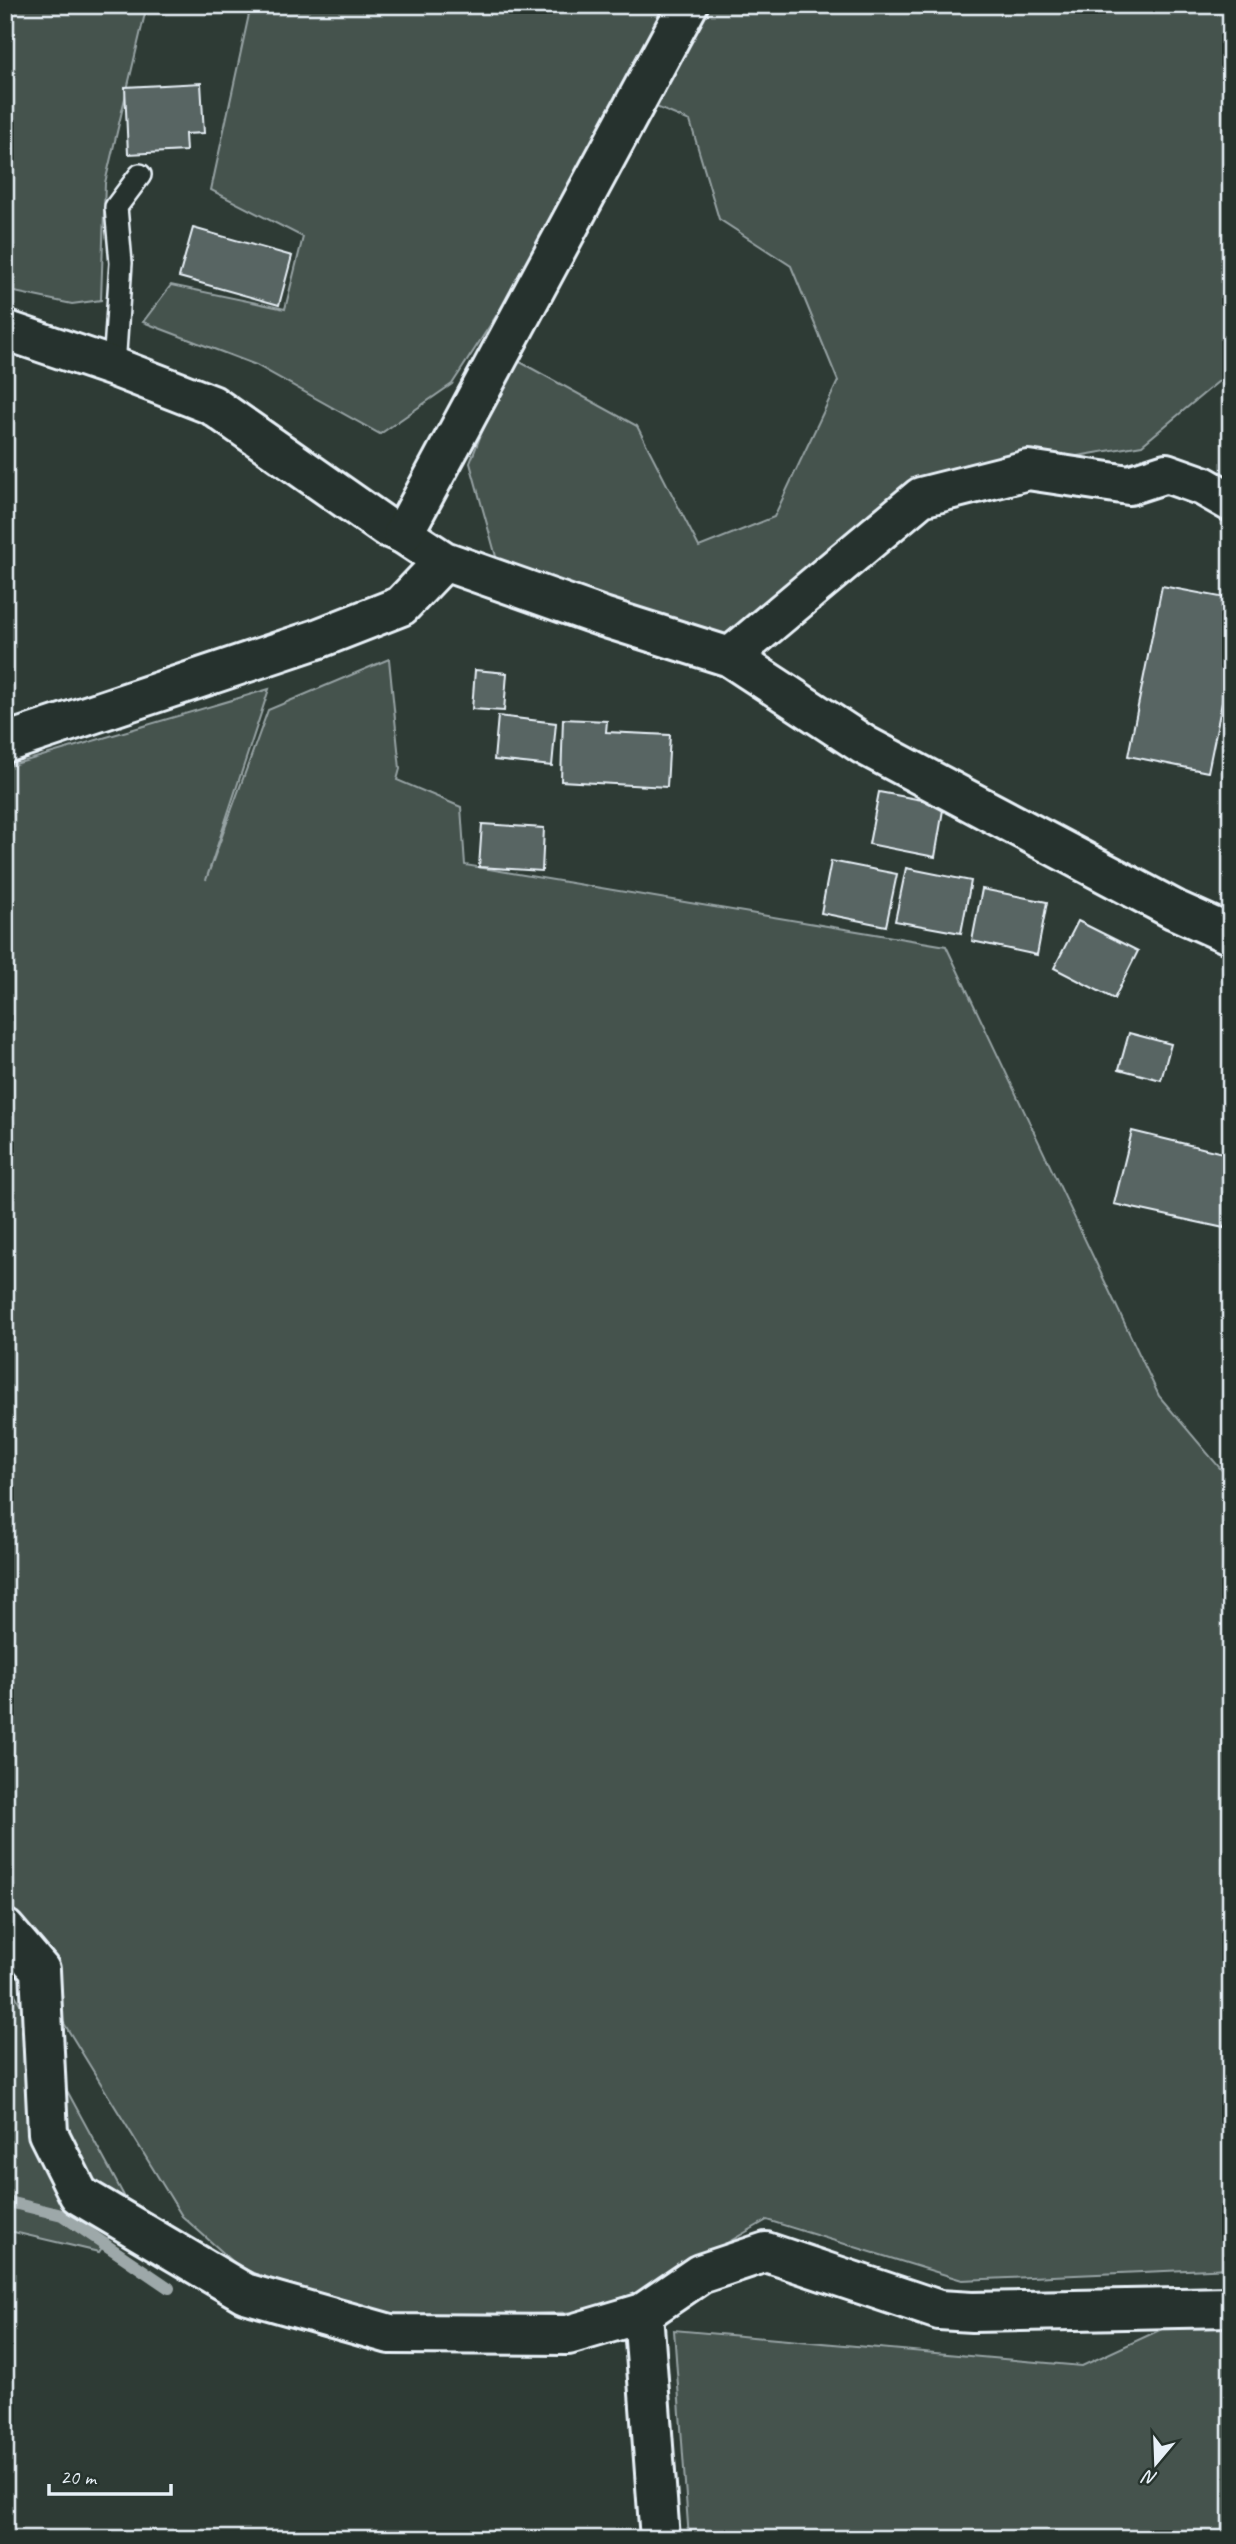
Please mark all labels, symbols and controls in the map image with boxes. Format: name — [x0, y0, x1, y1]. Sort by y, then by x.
north arrow — [1120, 2428, 1190, 2498]
scale bar — [49, 2453, 172, 2497]
text: 20 m — [60, 2464, 98, 2490]
text: N — [1138, 2464, 1160, 2491]

